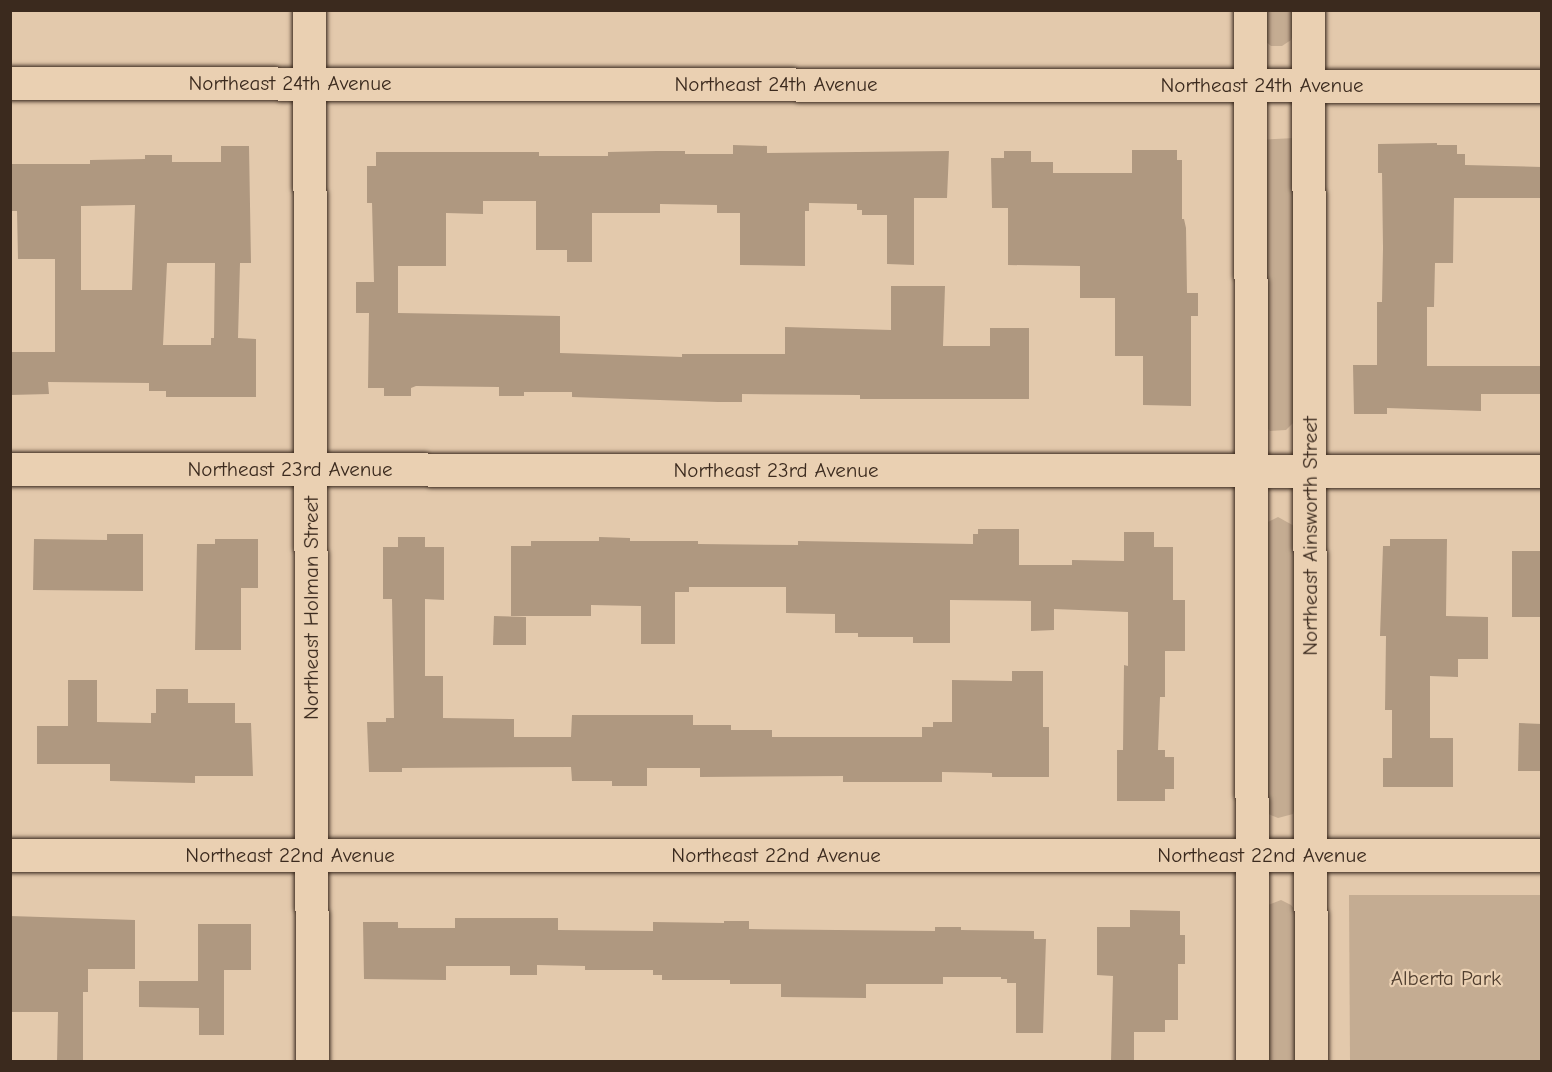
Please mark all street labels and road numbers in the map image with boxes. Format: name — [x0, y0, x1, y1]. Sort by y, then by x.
street label: Northeast 24th Avenue — [189, 70, 391, 96]
street label: Northeast 24th Avenue — [675, 71, 877, 97]
street label: Northeast 24th Avenue — [1161, 72, 1363, 98]
street label: Northeast Ainsworth Street — [1297, 416, 1323, 656]
street label: Northeast 23rd Avenue — [187, 456, 393, 482]
street label: Northeast 23rd Avenue — [673, 457, 879, 483]
street label: Northeast Holman Street — [298, 496, 324, 720]
street label: Northeast 22nd Avenue — [185, 842, 395, 868]
street label: Northeast 22nd Avenue — [671, 842, 881, 868]
street label: Northeast 22nd Avenue — [1157, 842, 1367, 868]

